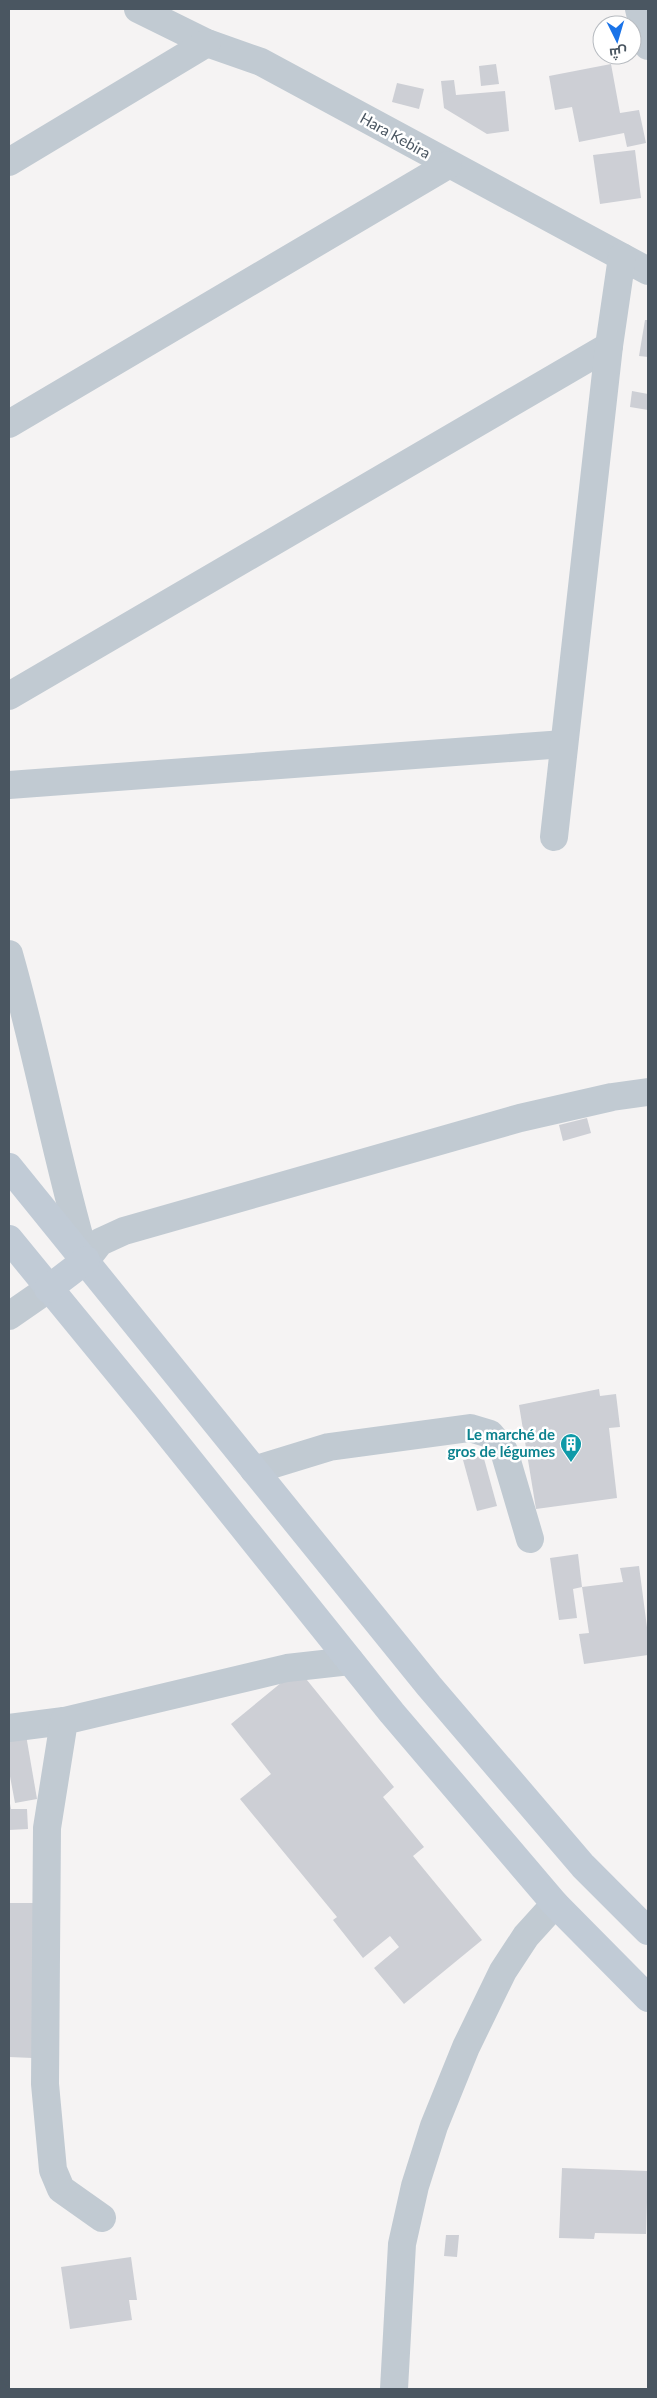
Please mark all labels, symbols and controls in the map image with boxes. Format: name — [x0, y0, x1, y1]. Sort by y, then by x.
north arrow — [592, 15, 642, 65]
text: ش — [608, 43, 628, 63]
street label: Hara Kebira — [357, 108, 434, 162]
place label: Le marché de gros de légumes — [447, 1425, 555, 1460]
building icon: Le marché de gros de légumes — [559, 1432, 583, 1463]

